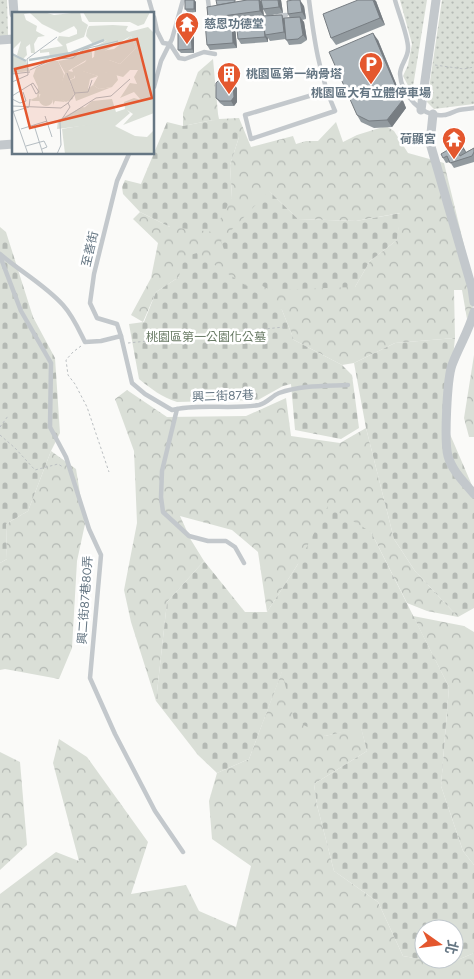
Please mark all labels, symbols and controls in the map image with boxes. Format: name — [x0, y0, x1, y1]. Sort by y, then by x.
temple icon: 慈恩功德堂 — [174, 11, 200, 45]
inset map — [12, 12, 155, 155]
place label: 慈恩功德堂 — [204, 17, 264, 31]
parking icon: 桃園區大有立體停車場 — [358, 51, 384, 85]
building icon: 桃園區第一納骨塔 — [216, 61, 242, 95]
place label: 桃園區第一納骨塔 — [246, 67, 342, 81]
place label: 桃園區大有立體停車場 — [311, 86, 431, 100]
temple icon: 荷顯宮 — [441, 126, 467, 160]
place label: 荷顯宮 — [400, 132, 436, 146]
street label: 至善街 — [79, 230, 101, 268]
park label: 桃園區第一公園化公墓 — [146, 330, 266, 344]
street label: 興二街87巷 — [192, 388, 254, 404]
street label: 興二街87巷80弄 — [75, 555, 95, 645]
north arrow — [414, 919, 464, 969]
text: 北 — [441, 938, 461, 956]

